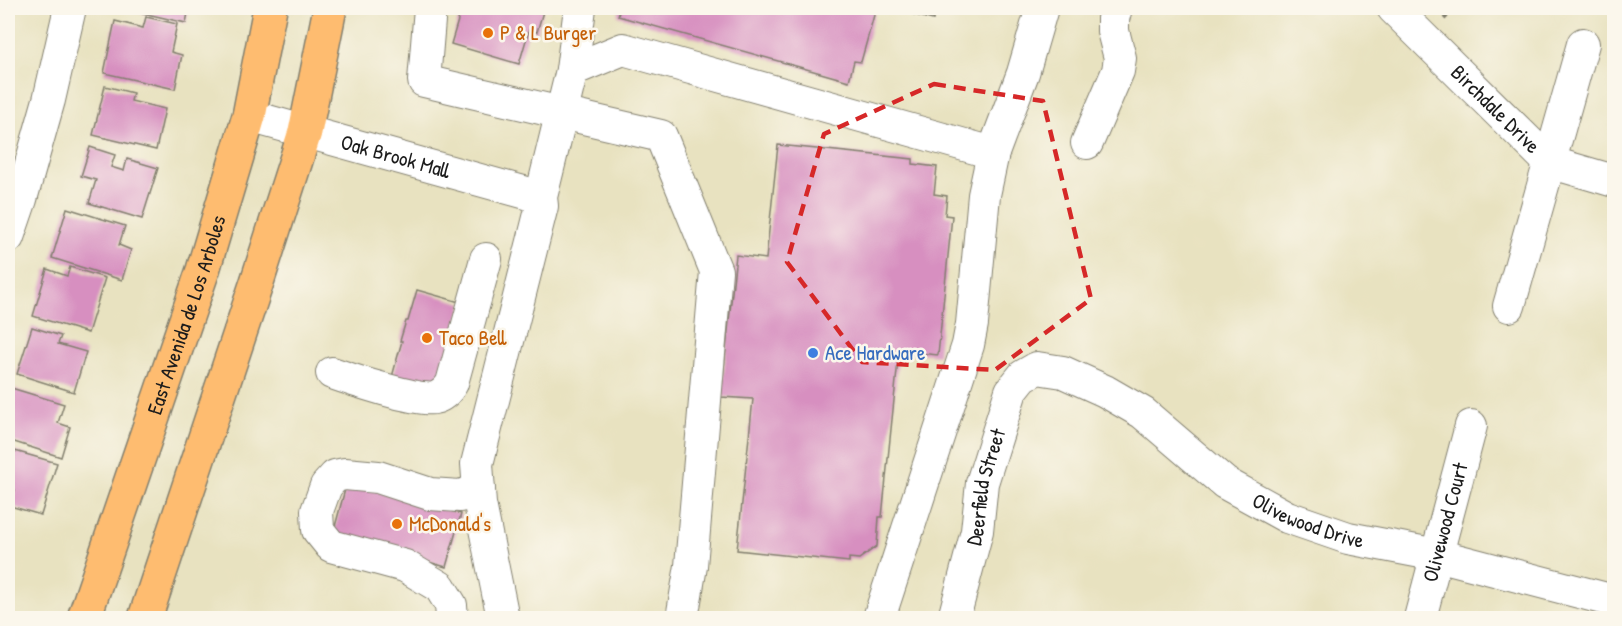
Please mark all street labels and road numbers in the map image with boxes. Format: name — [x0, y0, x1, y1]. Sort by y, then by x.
street label: Birchdale Drive — [1445, 58, 1547, 160]
street label: Oak Brook Mall — [338, 127, 455, 185]
street label: East Avenida de Los Arboles — [140, 212, 233, 418]
street label: Deerfield Street — [959, 424, 1013, 549]
street label: Olivewood Court — [1415, 459, 1475, 585]
street label: Olivewood Drive — [1247, 486, 1366, 555]

